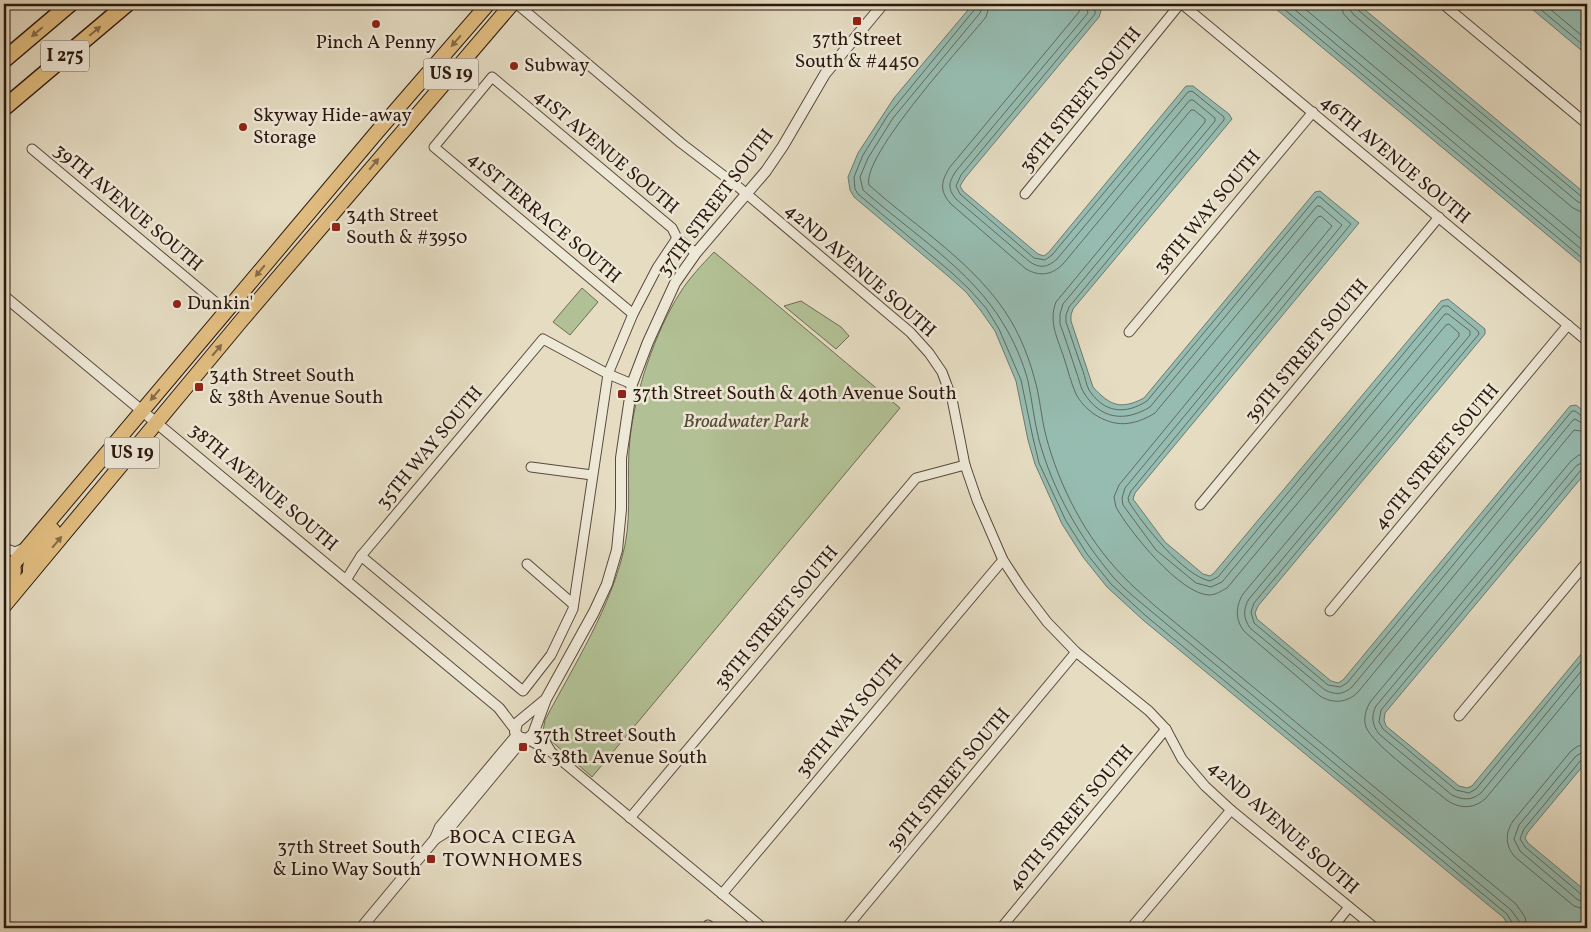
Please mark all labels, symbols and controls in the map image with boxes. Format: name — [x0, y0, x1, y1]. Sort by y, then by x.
marker: 37th Street South & #4450 — [851, 15, 863, 27]
marker: Pinch A Penny — [370, 18, 382, 30]
street label: 38TH STREET SOUTH — [1014, 22, 1148, 178]
one-way arrow — [88, 25, 100, 37]
one-way arrow — [31, 26, 43, 37]
place label: 37th Street South & #4450 — [795, 27, 919, 75]
place label: Pinch A Penny — [316, 30, 436, 56]
one-way arrow — [450, 34, 462, 46]
road number: I 275 — [41, 40, 89, 72]
place label: Subway — [524, 53, 589, 79]
road number: US 19 — [424, 59, 478, 90]
marker: Subway — [508, 60, 520, 72]
street label: 41ST AVENUE SOUTH — [528, 84, 684, 220]
street label: 46TH AVENUE SOUTH — [1314, 89, 1476, 231]
place label: Skyway Hide-away Storage — [253, 103, 412, 151]
marker: Skyway Hide-away Storage — [237, 121, 249, 133]
street label: 37TH STREET SOUTH — [652, 124, 780, 282]
street label: 39TH AVENUE SOUTH — [48, 138, 208, 278]
street label: 38TH WAY SOUTH — [1149, 145, 1267, 279]
street label: 41ST TERRACE SOUTH — [462, 146, 626, 290]
one-way arrow — [368, 158, 380, 170]
street label: 42ND AVENUE SOUTH — [779, 198, 941, 344]
place label: 34th Street South & #3950 — [346, 203, 467, 251]
marker: 34th Street South & #3950 — [330, 221, 342, 233]
one-way arrow — [255, 265, 266, 277]
street label: 39TH STREET SOUTH — [1239, 274, 1375, 428]
place label: Dunkin' — [187, 291, 253, 317]
marker: Dunkin' — [171, 298, 183, 310]
one-way arrow — [212, 343, 223, 356]
place label: 34th Street South & 38th Avenue South — [209, 363, 383, 411]
street label: 40TH STREET SOUTH — [1368, 378, 1506, 536]
marker: 34th Street South & 38th Avenue South — [193, 381, 205, 393]
street label: 35TH WAY SOUTH — [371, 381, 489, 515]
place label: 37th Street South & 40th Avenue South — [632, 381, 957, 407]
marker: 37th Street South & 40th Avenue South — [616, 388, 628, 400]
one-way arrow — [150, 389, 161, 402]
park label: Broadwater Park — [683, 409, 809, 435]
street label: 38TH AVENUE SOUTH — [183, 418, 343, 558]
road number: US 19 — [104, 438, 160, 468]
one-way arrow — [52, 536, 63, 549]
street label: 38TH STREET SOUTH — [709, 541, 845, 695]
street label: 38TH WAY SOUTH — [791, 649, 909, 783]
street label: 39TH STREET SOUTH — [881, 703, 1017, 857]
place label: 37th Street South & 38th Avenue South — [533, 723, 707, 771]
street label: 40TH STREET SOUTH — [1002, 739, 1140, 897]
marker: 37th Street South & 38th Avenue South — [517, 741, 529, 753]
street label: 42ND AVENUE SOUTH — [1202, 755, 1364, 901]
district label: BOCA CIEGA TOWNHOMES — [442, 824, 584, 875]
place label: 37th Street South & Lino Way South — [273, 835, 421, 883]
marker: 37th Street South & Lino Way South — [425, 853, 437, 865]

